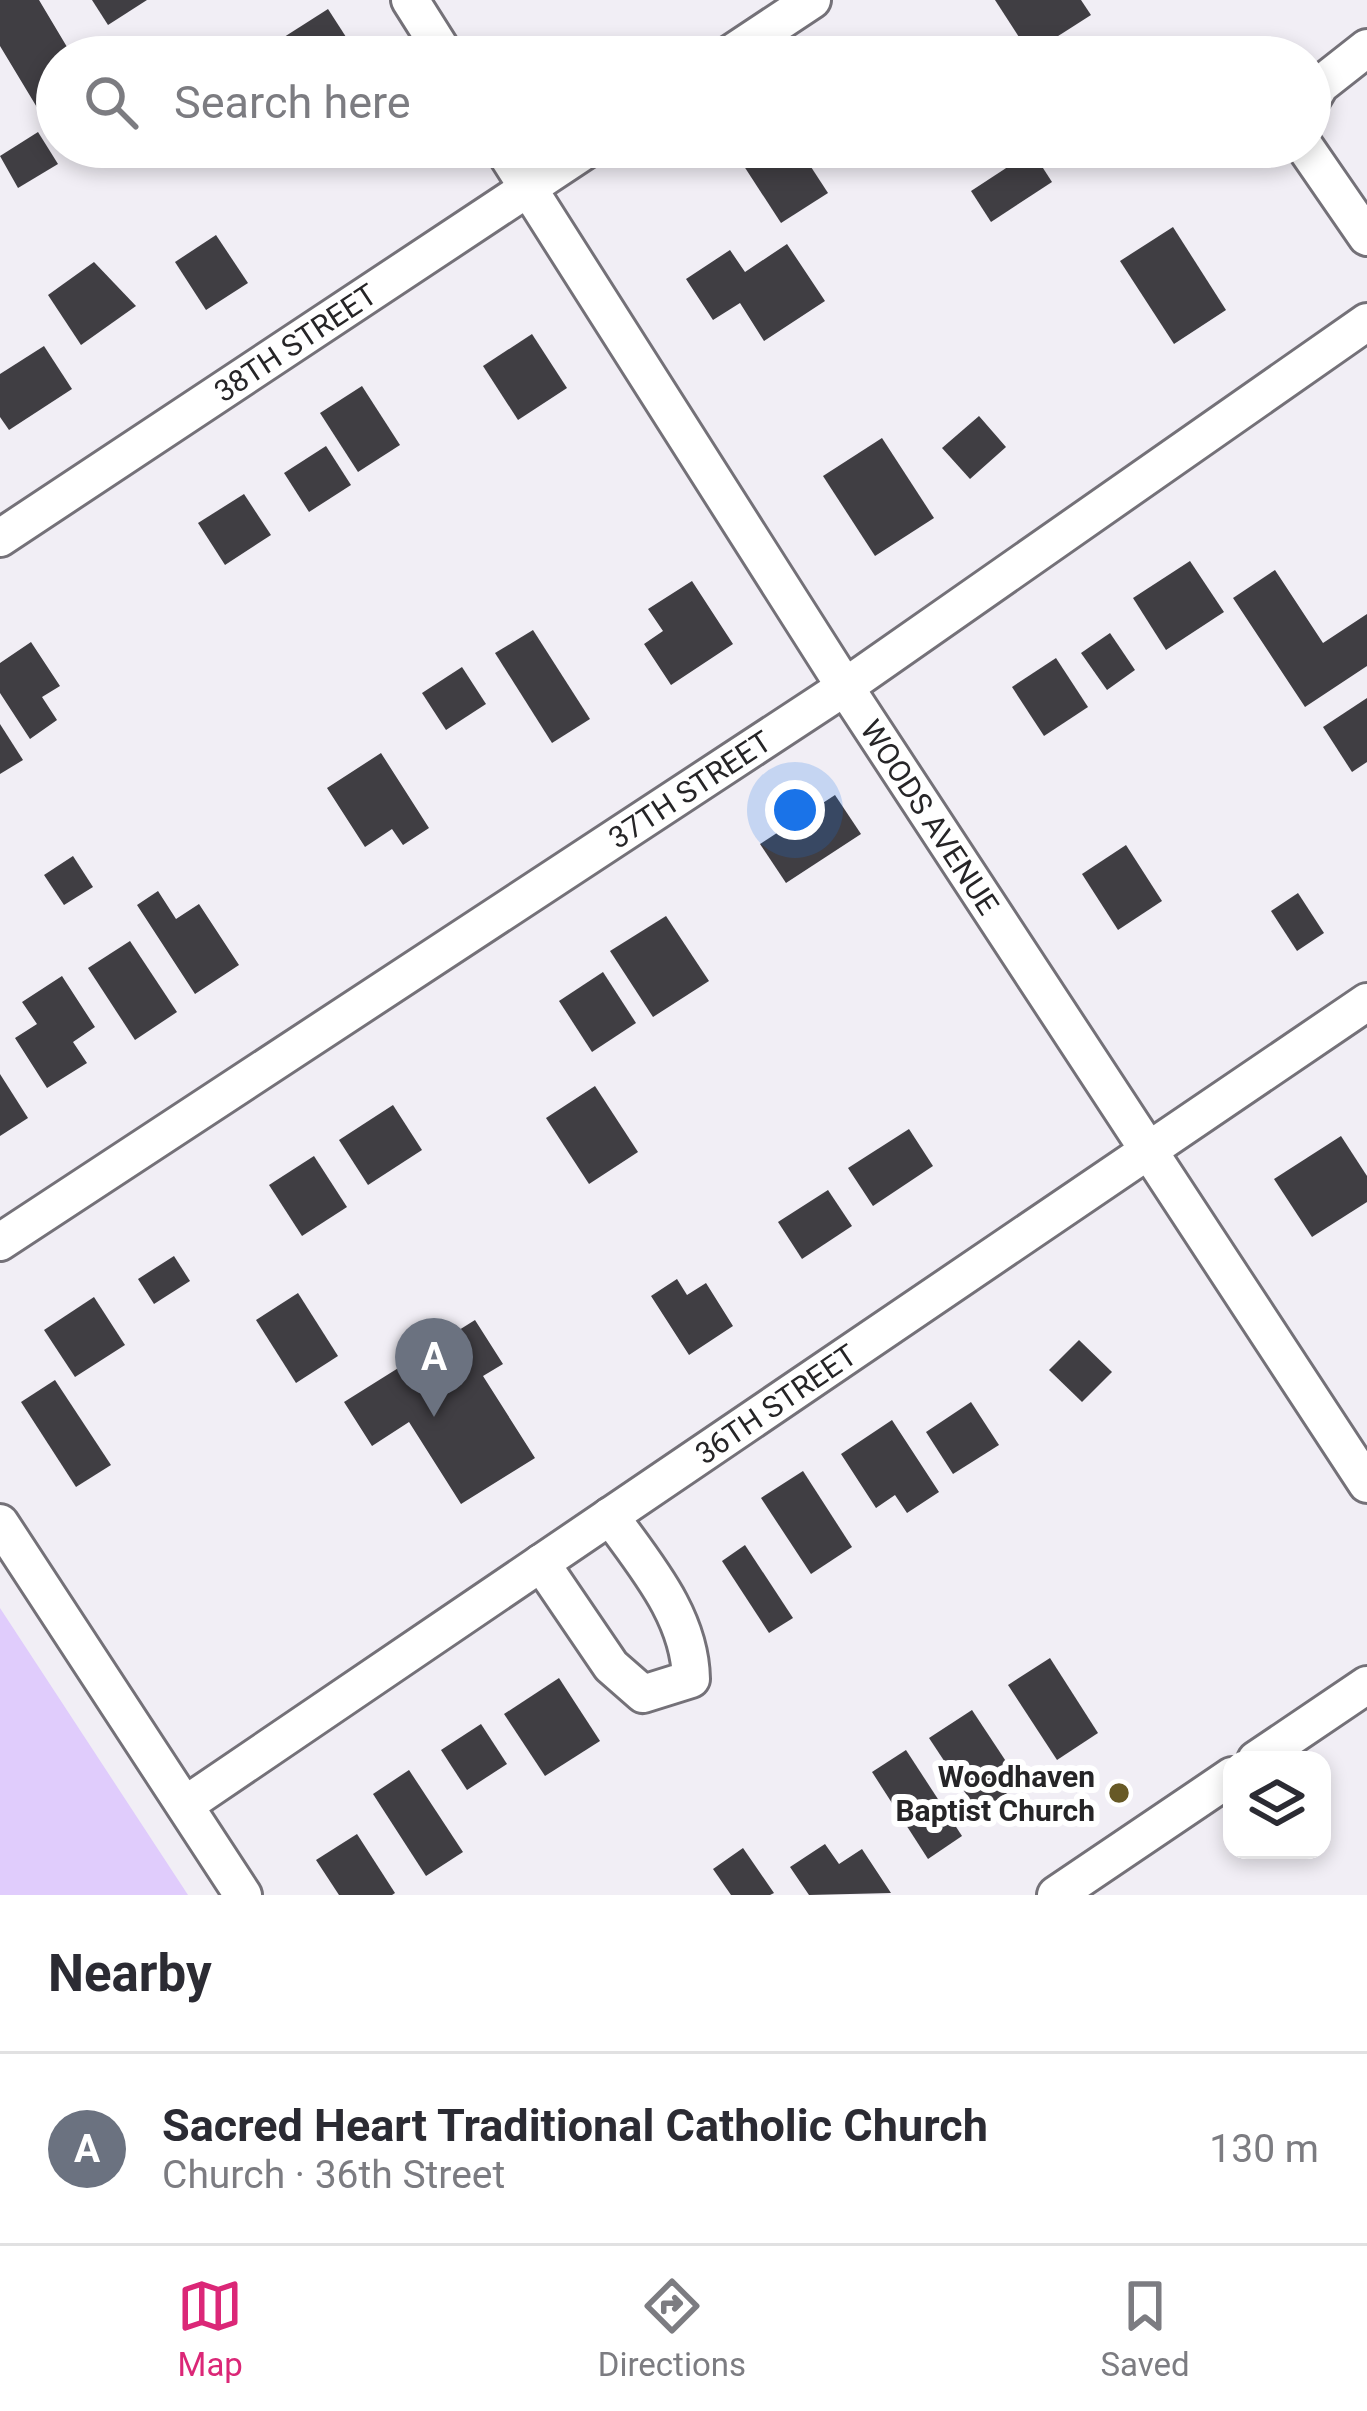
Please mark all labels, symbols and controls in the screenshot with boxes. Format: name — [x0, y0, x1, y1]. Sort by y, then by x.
search box — [36, 36, 1331, 168]
icon: search — [78, 69, 144, 135]
text: Search here — [174, 76, 411, 129]
street label: 38TH STREET — [207, 276, 383, 409]
street label: WOODS AVENUE — [854, 713, 1006, 921]
street label: 37TH STREET — [602, 723, 777, 855]
your location — [765, 780, 825, 840]
pin: A — [395, 1318, 473, 1417]
street label: 36TH STREET — [688, 1337, 863, 1471]
map controls — [1223, 1751, 1331, 1859]
button: layers — [1223, 1751, 1331, 1859]
place label: Woodhaven Baptist Church — [895, 1759, 1095, 1828]
marker: Woodhaven Baptist Church — [1106, 1780, 1132, 1806]
text: Nearby — [48, 1944, 212, 2003]
text: Sacred Heart Traditional Catholic Church — [162, 2099, 988, 2152]
text: A — [74, 2126, 100, 2172]
text: 130 m — [1209, 2126, 1319, 2172]
text: Church · 36th Street — [162, 2152, 505, 2198]
tab: Map — [177, 2273, 243, 2384]
tab: Directions — [598, 2273, 746, 2384]
tab: Saved — [1101, 2273, 1190, 2384]

